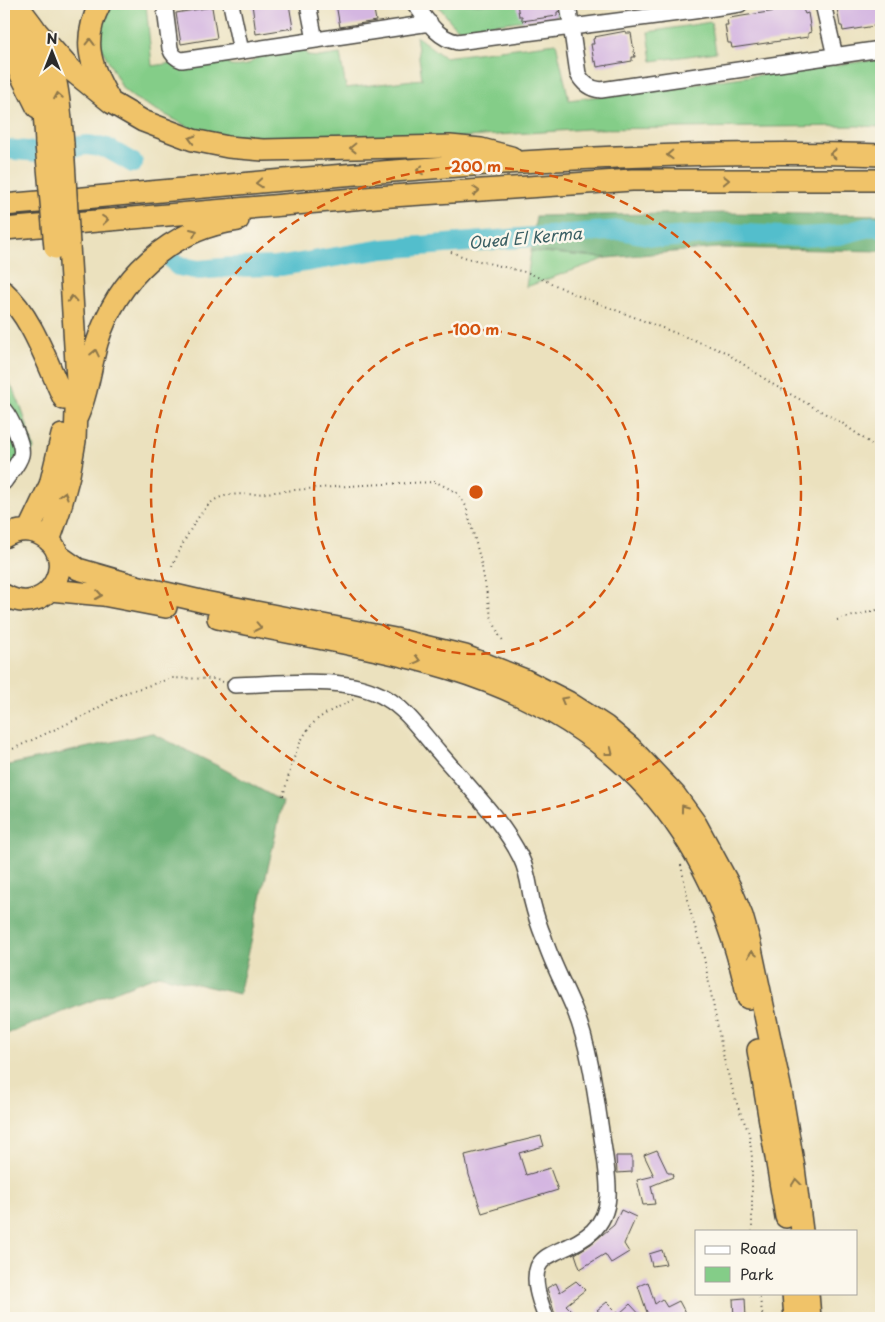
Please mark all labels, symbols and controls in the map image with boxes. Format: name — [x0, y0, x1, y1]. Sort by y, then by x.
north arrow — [28, 28, 78, 78]
text: N — [46, 28, 58, 49]
one-way arrow — [85, 38, 95, 46]
one-way arrow — [54, 92, 64, 100]
one-way arrow — [188, 135, 196, 145]
one-way arrow — [349, 143, 357, 153]
one-way arrow — [828, 149, 836, 159]
one-way arrow — [666, 150, 674, 160]
text: 200 m — [451, 154, 501, 177]
one-way arrow — [416, 164, 424, 175]
one-way arrow — [722, 174, 730, 185]
one-way arrow — [254, 178, 262, 189]
one-way arrow — [472, 185, 480, 196]
one-way arrow — [101, 215, 109, 226]
water label: Oued El Kerma — [467, 220, 584, 254]
one-way arrow — [189, 228, 198, 239]
one-way arrow — [67, 295, 78, 303]
text: 100 m — [453, 317, 499, 340]
one-way arrow — [89, 349, 100, 357]
centre of rings — [467, 483, 485, 501]
one-way arrow — [58, 490, 69, 499]
one-way arrow — [95, 589, 103, 599]
one-way arrow — [254, 621, 263, 632]
one-way arrow — [413, 654, 422, 665]
one-way arrow — [561, 696, 570, 706]
one-way arrow — [604, 746, 613, 755]
one-way arrow — [682, 805, 690, 814]
one-way arrow — [748, 950, 758, 958]
one-way arrow — [791, 1178, 802, 1186]
legend — [695, 1230, 858, 1294]
text: Road — [740, 1236, 776, 1259]
text: Park — [740, 1262, 774, 1285]

